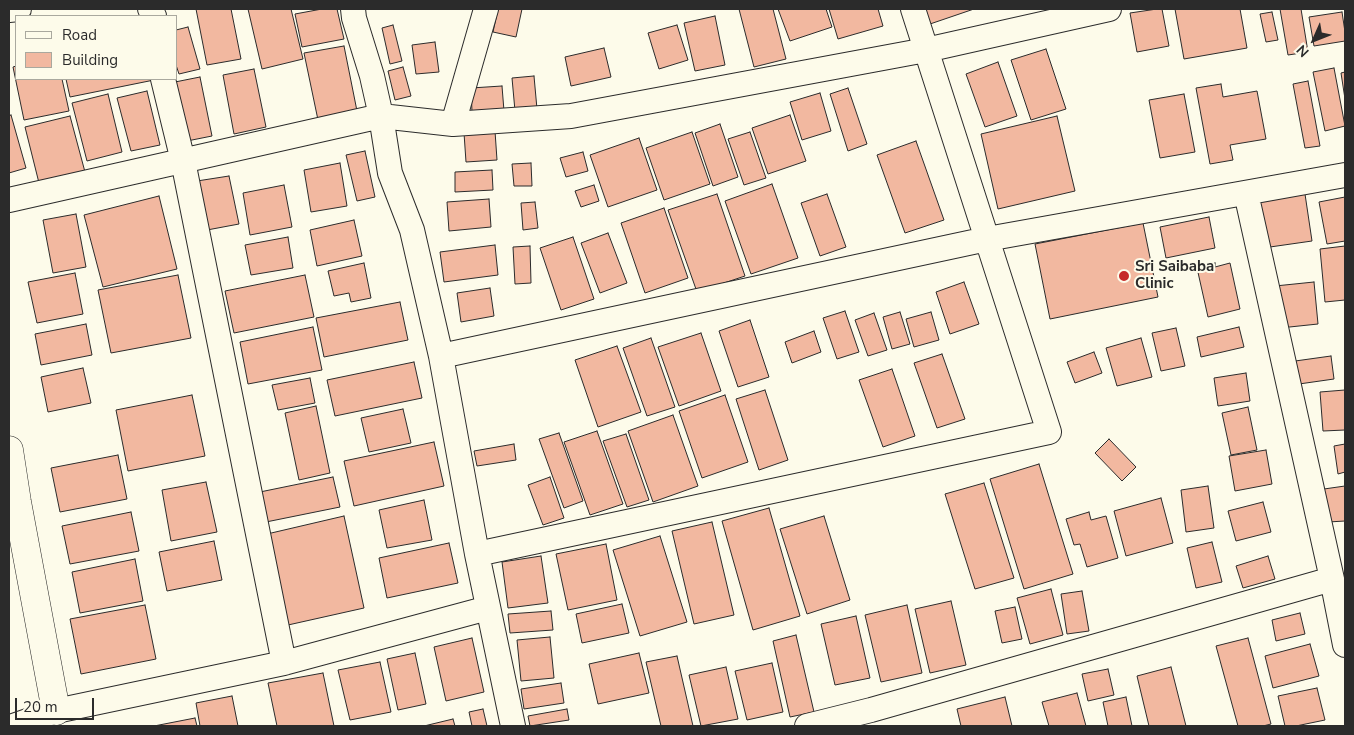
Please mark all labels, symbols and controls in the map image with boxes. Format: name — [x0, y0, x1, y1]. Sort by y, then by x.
legend — [15, 15, 178, 80]
north arrow — [1289, 15, 1339, 65]
text: Road — [62, 25, 97, 45]
text: N — [1292, 40, 1313, 61]
text: Building — [62, 50, 118, 70]
place label: Sri Saibaba Clinic — [1135, 258, 1214, 293]
marker: Sri Saibaba Clinic — [1117, 269, 1131, 283]
scale bar — [18, 688, 96, 720]
text: 20 m — [23, 697, 58, 717]

